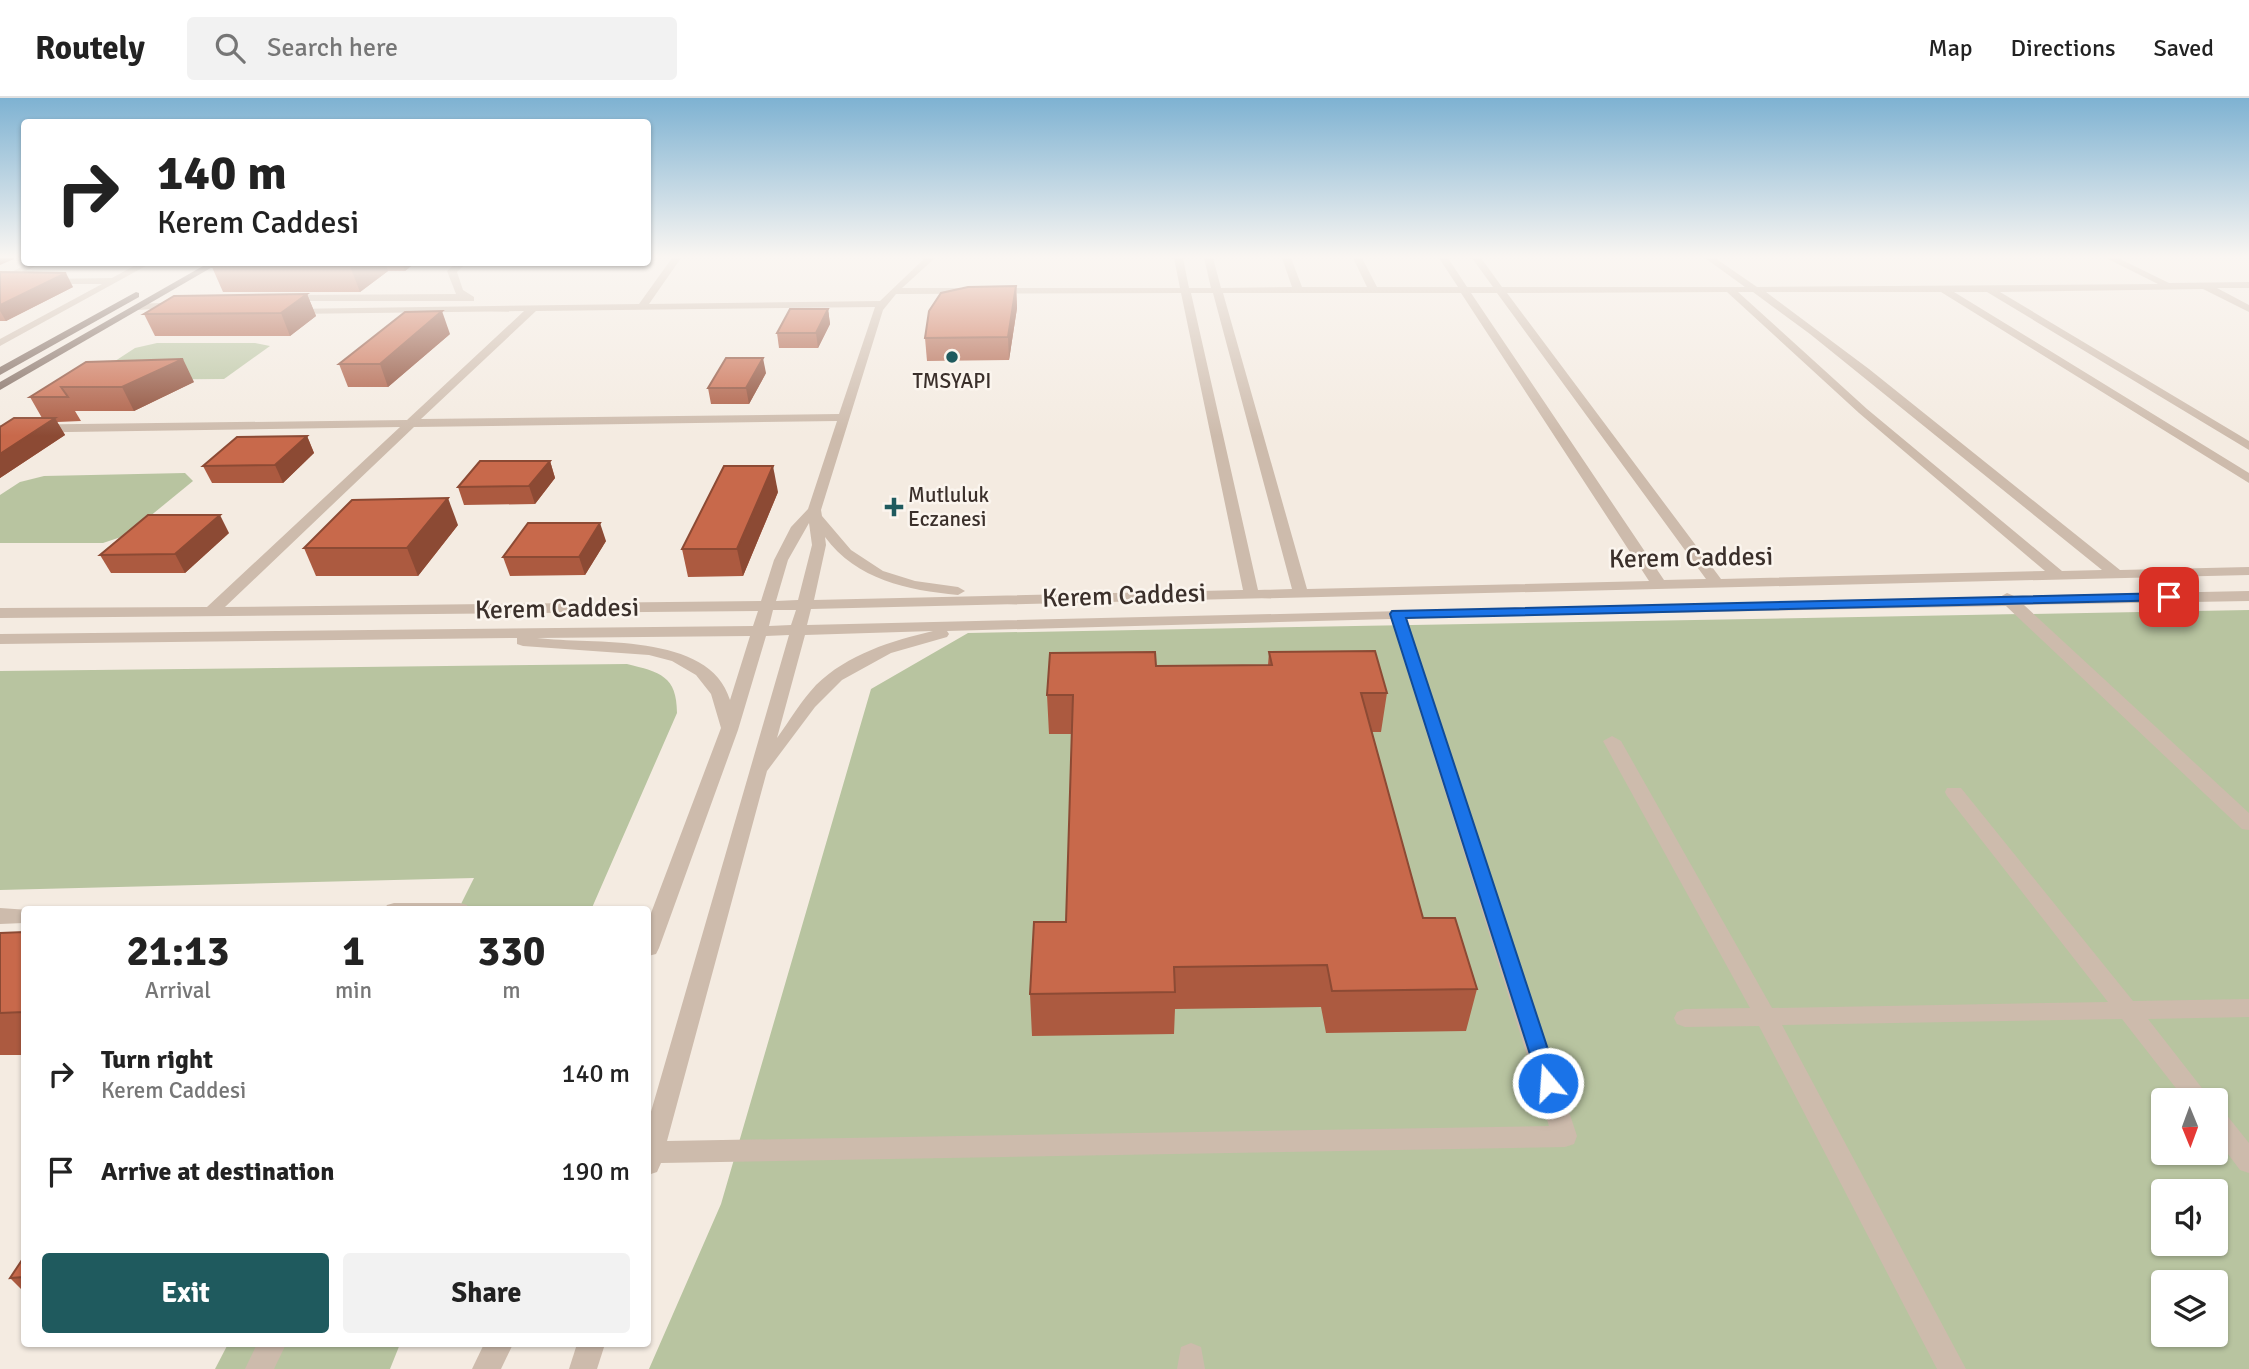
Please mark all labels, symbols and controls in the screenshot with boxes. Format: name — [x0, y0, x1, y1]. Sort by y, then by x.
search box — [187, 17, 677, 80]
text: Routely — [35, 28, 145, 69]
icon: search — [211, 29, 249, 67]
text: Search here — [267, 32, 398, 64]
text: Map — [1928, 33, 1973, 63]
text: Directions — [2011, 33, 2116, 63]
text: Saved — [2154, 33, 2214, 63]
text: 140 m — [157, 143, 287, 203]
icon: right — [42, 147, 133, 238]
text: Kerem Caddesi — [157, 203, 359, 242]
marker: TMSYAPI — [944, 349, 960, 365]
place label: TMSYAPI — [913, 368, 991, 394]
place label: Mutluluk Eczanesi — [908, 482, 990, 532]
marker: Mutluluk Eczanesi — [886, 499, 902, 515]
street label: Kerem Caddesi — [1609, 541, 1773, 575]
pin — [2139, 567, 2199, 627]
street label: Kerem Caddesi — [1041, 577, 1207, 615]
icon: arrive — [2150, 578, 2188, 616]
street label: Kerem Caddesi — [475, 592, 639, 626]
text: 21:13 — [126, 926, 230, 977]
text: 1 — [342, 926, 365, 977]
text: 330 — [477, 926, 546, 977]
text: Arrival — [145, 976, 211, 1005]
text: min — [335, 976, 372, 1005]
text: m — [502, 976, 521, 1005]
text: Turn right — [101, 1044, 213, 1076]
position arrow — [1511, 1046, 1585, 1120]
icon: right — [42, 1055, 80, 1093]
text: 140 m — [561, 1058, 630, 1090]
text: Kerem Caddesi — [101, 1076, 246, 1105]
north arrow — [2151, 1088, 2228, 1166]
map controls — [2151, 1088, 2228, 1347]
icon: arrive — [42, 1153, 80, 1191]
text: Arrive at destination — [101, 1156, 334, 1188]
text: 190 m — [561, 1156, 630, 1188]
button: sound — [2151, 1179, 2228, 1256]
button: Exit — [42, 1253, 329, 1333]
button: Share — [343, 1253, 630, 1333]
button: layers — [2151, 1270, 2228, 1347]

